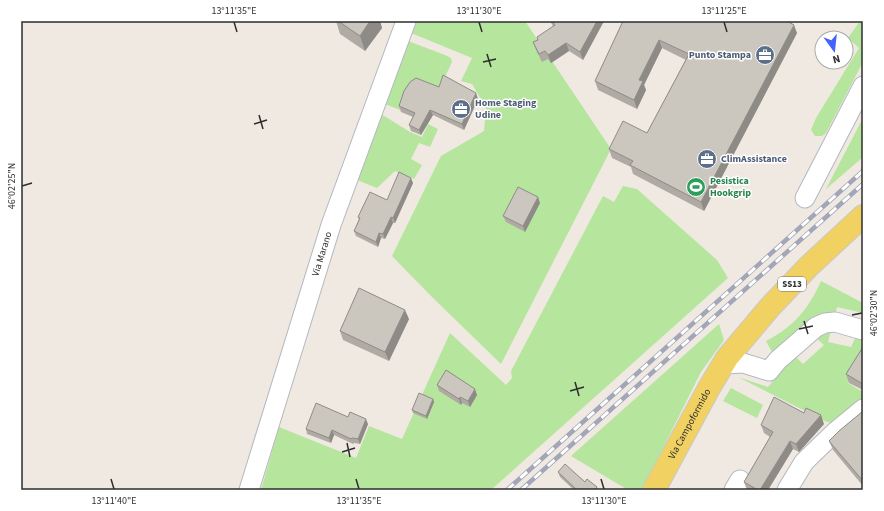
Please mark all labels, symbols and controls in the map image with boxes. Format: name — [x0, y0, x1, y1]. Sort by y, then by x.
text: 13°11'35"E — [211, 4, 257, 18]
text: 13°11'30"E — [456, 4, 502, 18]
text: 13°11'25"E — [701, 4, 747, 18]
north arrow — [814, 30, 854, 70]
office icon: Punto Stampa — [754, 44, 776, 66]
place label: Punto Stampa — [689, 48, 751, 62]
text: N — [831, 51, 842, 67]
place label: Home Staging Udine — [475, 96, 537, 122]
office icon: Home Staging Udine — [450, 98, 472, 120]
office icon: ClimAssistance — [696, 148, 718, 170]
place label: ClimAssistance — [721, 152, 787, 166]
text: 46°02'25"N — [5, 163, 19, 209]
place label: Pesistica Hookgrip — [710, 174, 751, 200]
sports icon: Pesistica Hookgrip — [685, 176, 707, 198]
street label: Via Marano — [309, 230, 336, 278]
road number: SS13 — [778, 277, 806, 291]
text: 46°02'30"N — [867, 290, 881, 336]
street label: Via Campoformido — [665, 386, 714, 462]
text: 13°11'40"E — [91, 494, 137, 508]
text: 13°11'35"E — [336, 494, 382, 508]
text: 13°11'30"E — [581, 494, 627, 508]

